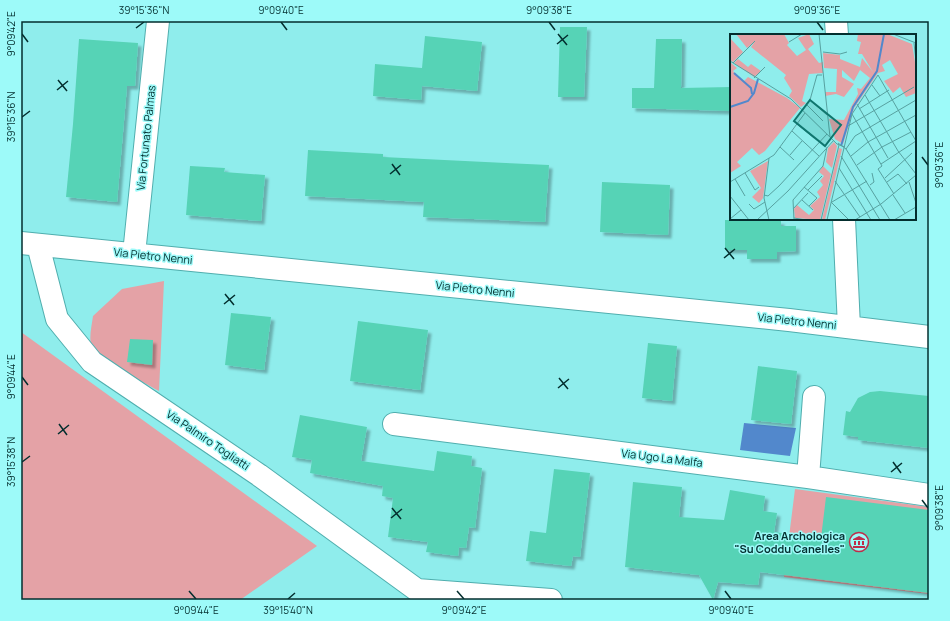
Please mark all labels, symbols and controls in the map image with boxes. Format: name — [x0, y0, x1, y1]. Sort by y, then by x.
text: 39°15'36"N — [119, 3, 169, 17]
text: 9°09'40"E — [258, 3, 304, 17]
text: 9°09'38"E — [526, 3, 572, 17]
text: 9°09'36"E — [794, 3, 841, 17]
text: 9°09'42"E — [4, 11, 18, 57]
inset map — [730, 34, 916, 220]
street label: Via Fortunato Palmas — [133, 84, 159, 191]
text: 39°15'36"N — [4, 92, 18, 142]
text: 9°09'36"E — [932, 141, 946, 188]
street label: Via Pietro Nenni — [113, 244, 193, 267]
street label: Via Pietro Nenni — [435, 277, 515, 300]
street label: Via Pietro Nenni — [757, 309, 837, 332]
text: 9°09'44"E — [4, 354, 18, 400]
street label: Via Palmiro Togliatti — [164, 406, 253, 473]
text: 39°15'38"N — [4, 437, 18, 487]
street label: Via Ugo La Malfa — [620, 445, 704, 470]
text: 9°09'38"E — [932, 485, 946, 531]
place label: Area Archologica "Su Coddu Canelles" — [734, 528, 845, 556]
museum icon: Area Archologica "Su Coddu Canelles" — [848, 531, 870, 553]
text: 9°09'44"E — [173, 603, 219, 617]
text: 39°15'40"N — [263, 603, 313, 617]
text: 9°09'42"E — [441, 603, 487, 617]
text: 9°09'40"E — [708, 603, 754, 617]

